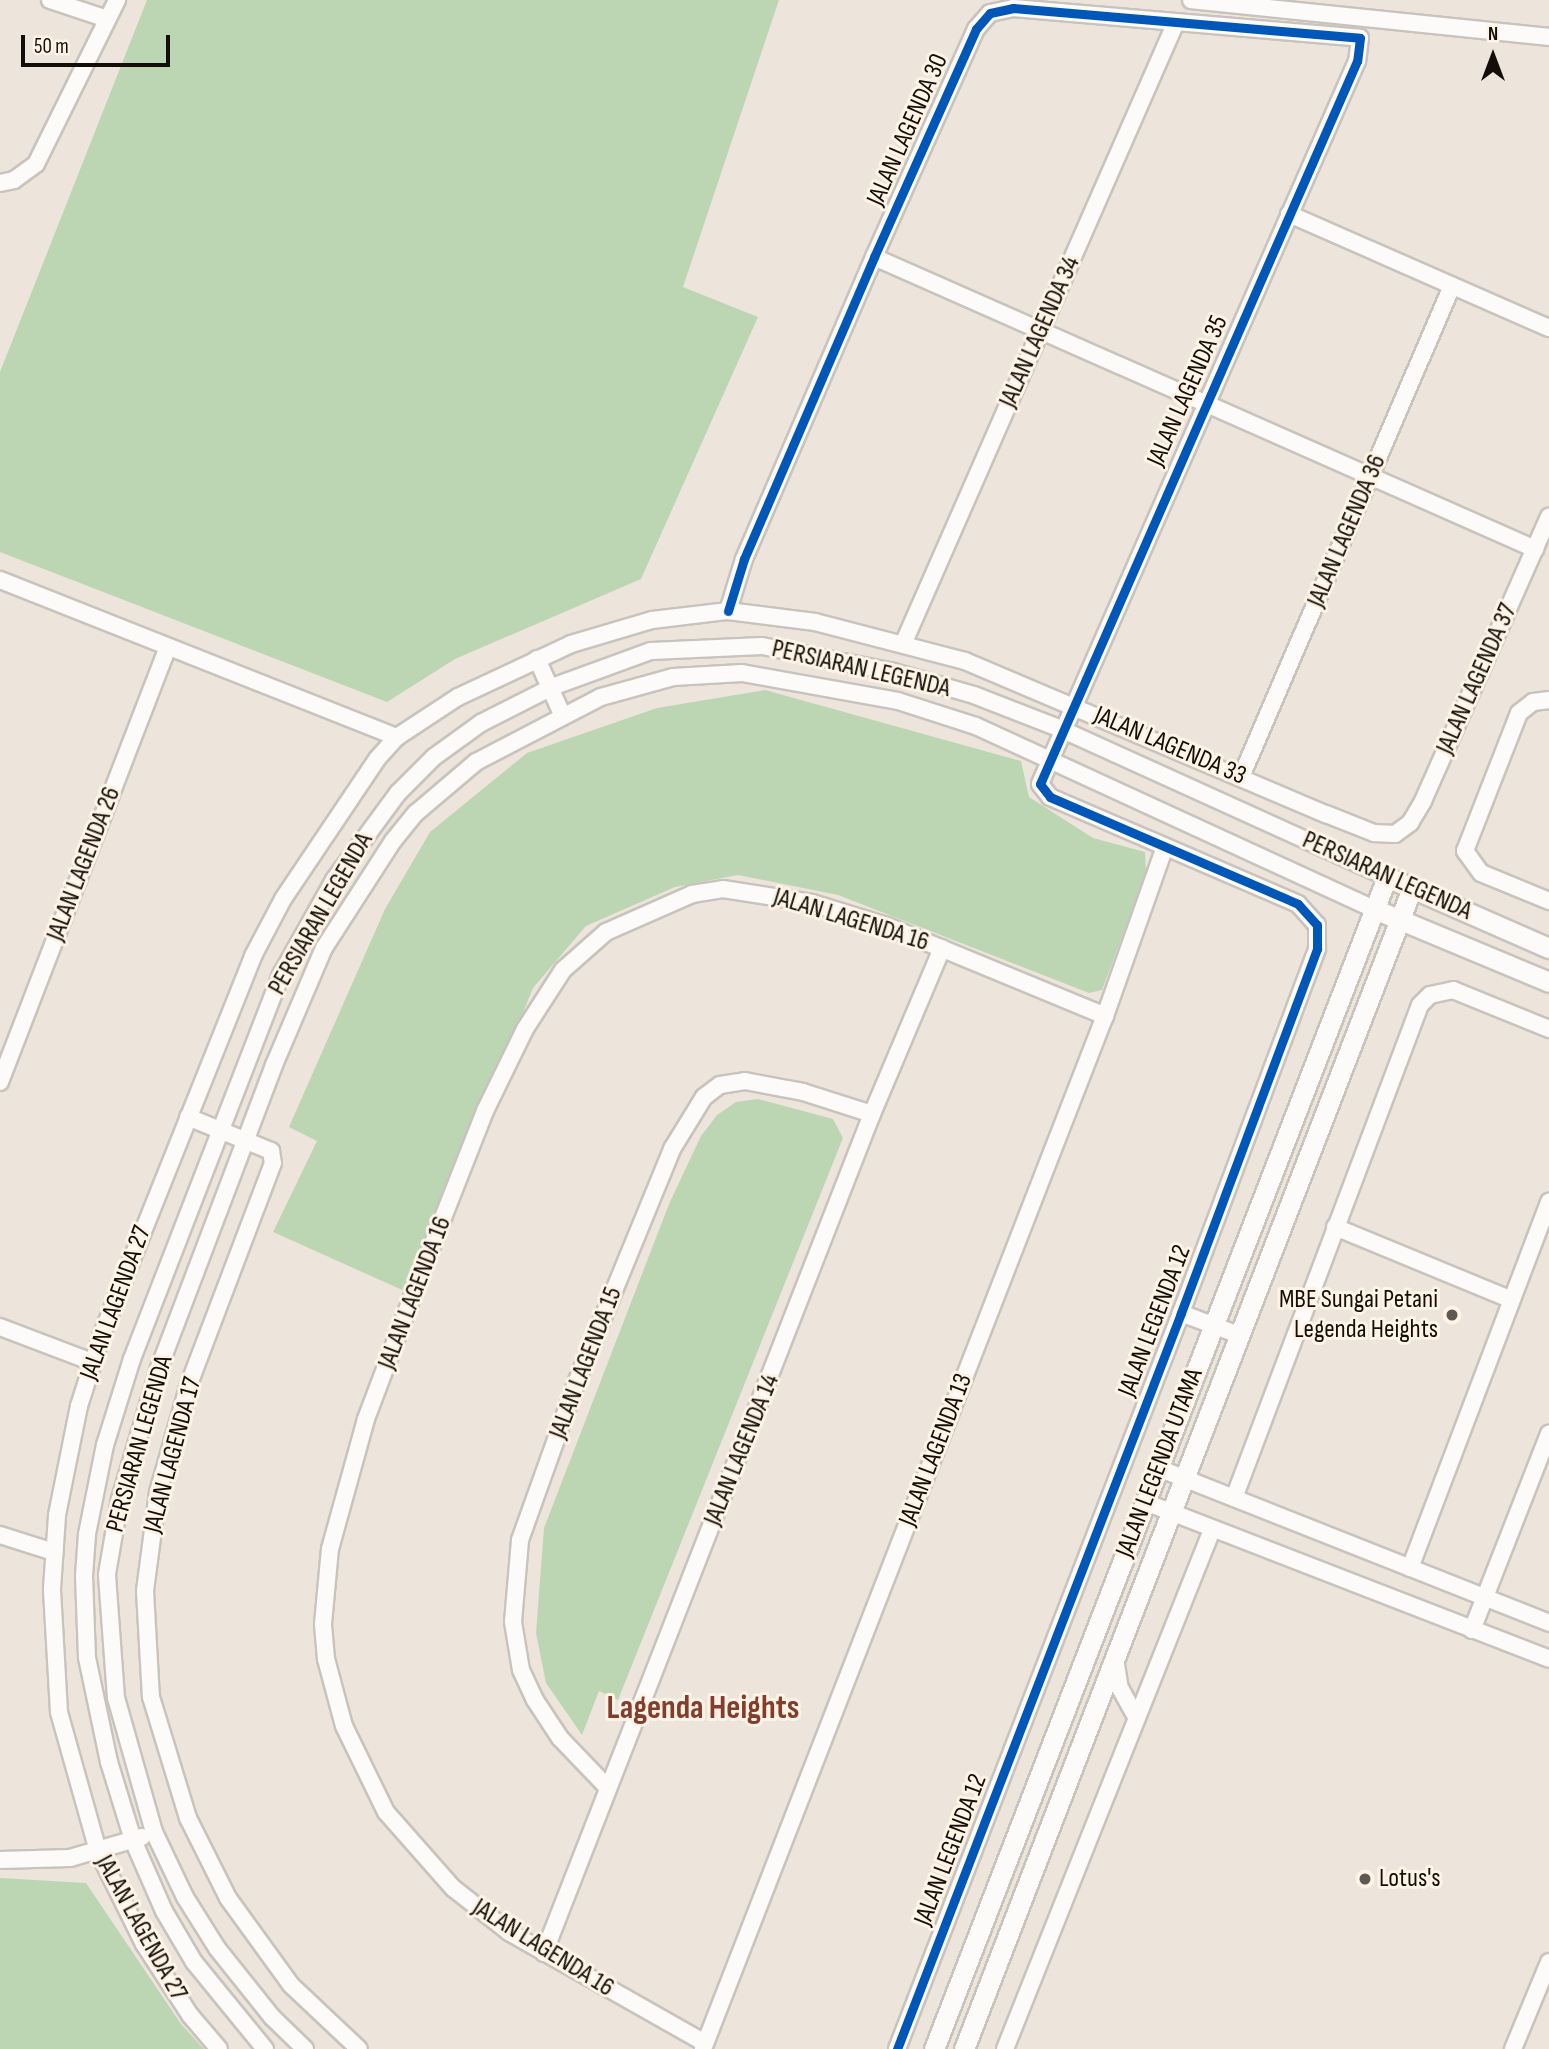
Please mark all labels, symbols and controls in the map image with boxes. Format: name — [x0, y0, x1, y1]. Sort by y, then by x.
scale bar — [24, 21, 173, 65]
north arrow — [1458, 21, 1528, 91]
text: N — [1488, 23, 1498, 46]
text: 50 m — [34, 34, 69, 59]
street label: JALAN LAGENDA 30 — [861, 49, 955, 211]
street label: JALAN LAGENDA 34 — [993, 252, 1087, 412]
street label: JALAN LAGENDA 35 — [1141, 311, 1235, 471]
street label: JALAN LAGENDA 36 — [1301, 450, 1393, 612]
street label: JALAN LAGENDA 37 — [1430, 599, 1524, 759]
street label: PERSIARAN LEGENDA — [769, 633, 953, 705]
street label: JALAN LAGENDA 33 — [1089, 700, 1251, 792]
street label: JALAN LAGENDA 26 — [40, 783, 128, 945]
street label: PERSIARAN LEGENDA — [1297, 825, 1477, 927]
street label: PERSIARAN LEGENDA — [262, 827, 380, 1001]
street label: JALAN LAGENDA 16 — [770, 882, 932, 958]
street label: JALAN LAGENDA 16 — [372, 1212, 458, 1374]
street label: JALAN LAGENDA 27 — [74, 1222, 158, 1384]
street label: JALAN LEGENDA 12 — [1112, 1241, 1198, 1401]
street label: JALAN LAGENDA 15 — [543, 1283, 629, 1443]
place label: MBE Sungai Petani Legenda Heights — [1279, 1284, 1438, 1346]
marker: MBE Sungai Petani Legenda Heights — [1444, 1307, 1460, 1323]
street label: PERSIARAN LEGENDA — [100, 1352, 180, 1536]
street label: JALAN LEGENDA UTAMA — [1110, 1364, 1210, 1562]
street label: JALAN LAGENDA 14 — [698, 1370, 786, 1530]
street label: JALAN LAGENDA 13 — [893, 1370, 979, 1530]
street label: JALAN LAGENDA 17 — [137, 1374, 209, 1536]
district label: Lagenda Heights — [607, 1689, 799, 1729]
street label: JALAN LEGENDA 12 — [908, 1770, 994, 1930]
street label: JALAN LAGENDA 27 — [88, 1850, 194, 2006]
place label: Lotus's — [1379, 1863, 1441, 1895]
marker: Lotus's — [1357, 1871, 1373, 1887]
street label: JALAN LAGENDA 16 — [467, 1892, 619, 2004]

